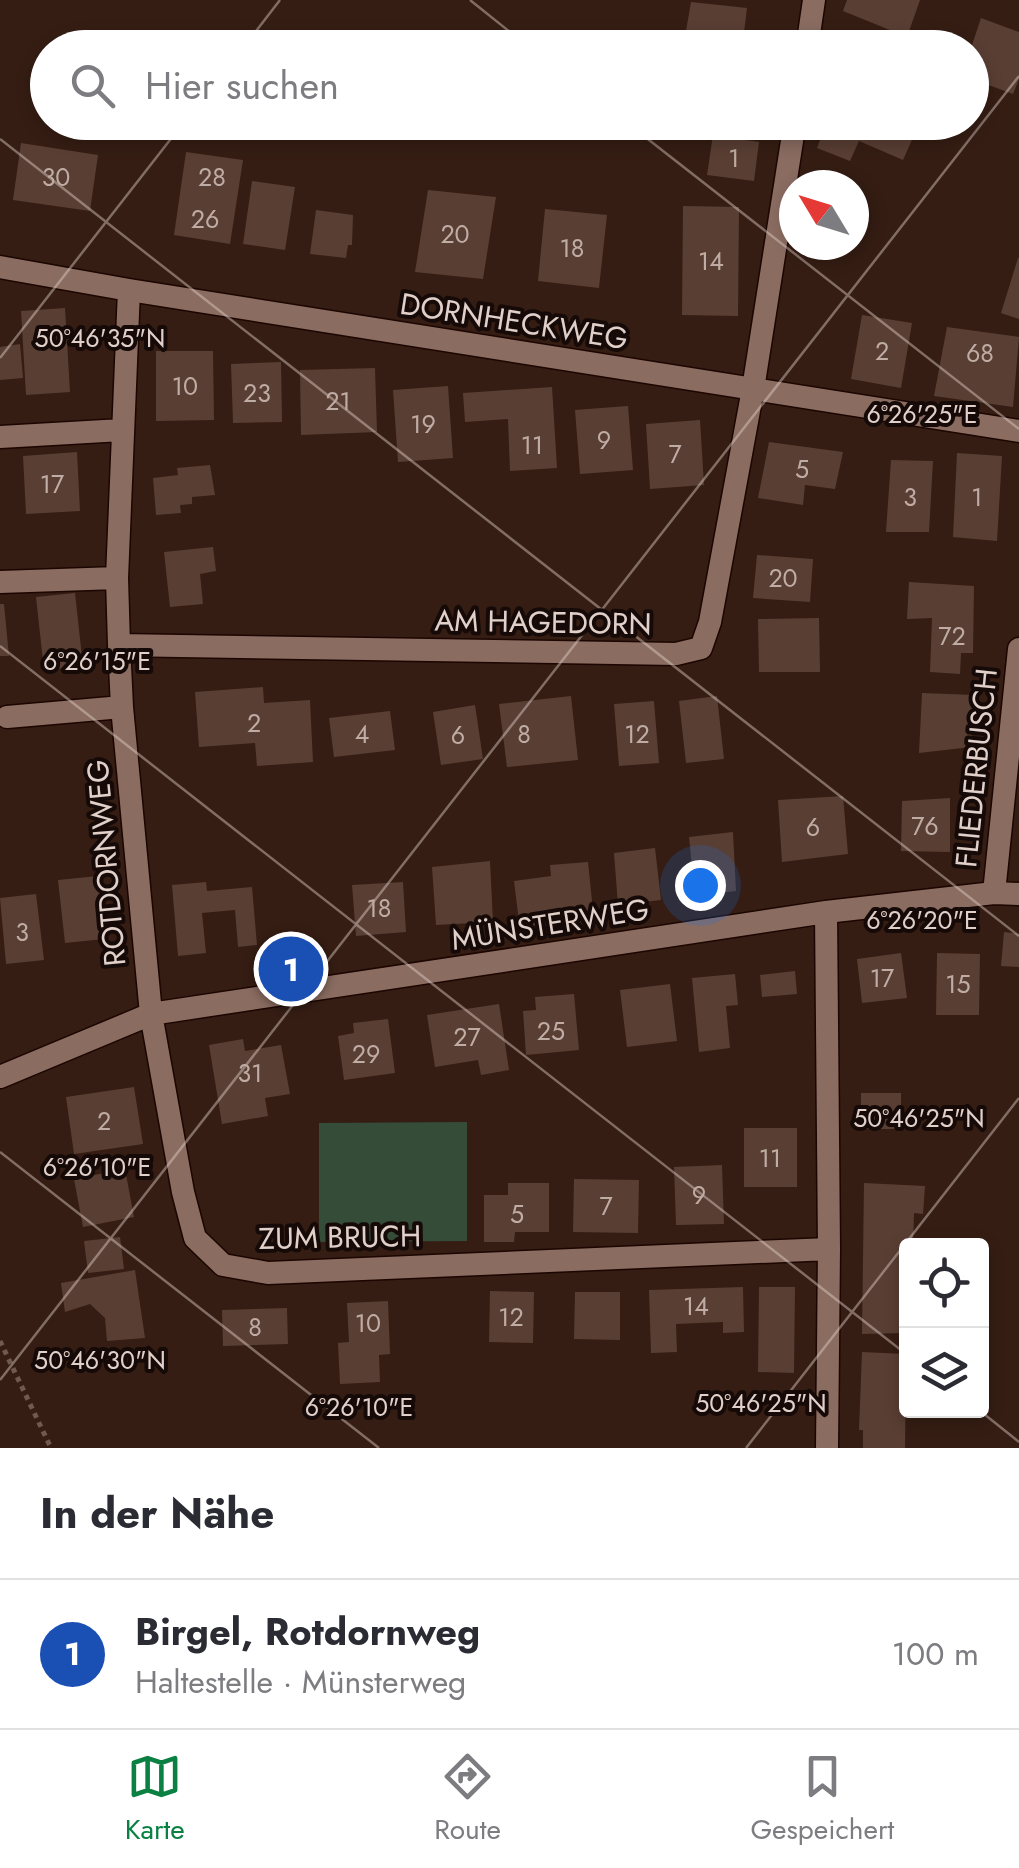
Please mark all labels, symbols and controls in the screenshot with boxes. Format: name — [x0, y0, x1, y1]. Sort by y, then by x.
search box — [30, 30, 989, 140]
icon: search — [65, 58, 120, 113]
text: Hier suchen — [145, 58, 339, 113]
house number: 1 — [728, 140, 740, 176]
house number: 30 — [42, 159, 70, 195]
house number: 28 — [198, 159, 226, 195]
north arrow — [779, 170, 869, 260]
house number: 26 — [191, 201, 219, 237]
house number: 20 — [440, 216, 470, 252]
house number: 18 — [560, 230, 584, 266]
house number: 14 — [698, 243, 724, 279]
street label: DORNHECKWEG — [397, 282, 631, 360]
text: 50°46'35"N — [35, 320, 165, 356]
house number: 2 — [875, 333, 889, 369]
house number: 68 — [966, 335, 994, 371]
house number: 10 — [172, 368, 198, 404]
house number: 23 — [243, 375, 271, 411]
house number: 21 — [325, 383, 351, 419]
text: 6°26'25"E — [867, 396, 977, 432]
house number: 19 — [410, 406, 436, 442]
house number: 9 — [597, 422, 611, 458]
house number: 11 — [521, 427, 543, 463]
house number: 7 — [668, 436, 682, 472]
house number: 5 — [795, 451, 809, 487]
house number: 17 — [40, 466, 64, 502]
house number: 3 — [903, 479, 917, 515]
house number: 1 — [971, 479, 983, 515]
house number: 20 — [768, 560, 798, 596]
street label: AM HAGEDORN — [434, 599, 652, 645]
house number: 72 — [938, 618, 966, 654]
text: 6°26'15"E — [43, 643, 151, 679]
street label: FLIEDERBUSCH — [944, 666, 1008, 870]
house number: 2 — [247, 705, 261, 741]
house number: 4 — [355, 716, 369, 752]
house number: 8 — [517, 716, 531, 752]
house number: 12 — [624, 716, 650, 752]
house number: 6 — [451, 717, 465, 753]
street label: ROTDORNWEG — [76, 758, 136, 968]
house number: 76 — [911, 808, 939, 844]
house number: 6 — [806, 809, 820, 845]
your location — [675, 860, 726, 911]
street label: MÜNSTERWEG — [448, 887, 652, 961]
house number: 18 — [367, 890, 391, 926]
text: 6°26'20"E — [866, 902, 978, 938]
house number: 3 — [15, 914, 29, 950]
pin: 1 — [258, 932, 324, 1006]
house number: 17 — [870, 960, 894, 996]
house number: 15 — [945, 966, 971, 1002]
house number: 25 — [537, 1013, 565, 1049]
house number: 27 — [453, 1019, 481, 1055]
house number: 29 — [352, 1036, 380, 1072]
house number: 31 — [238, 1055, 262, 1091]
text: 50°46'25"N — [853, 1100, 985, 1136]
house number: 2 — [97, 1103, 111, 1139]
house number: 11 — [759, 1140, 781, 1176]
text: 6°26'10"E — [43, 1149, 151, 1185]
house number: 9 — [692, 1177, 706, 1213]
house number: 7 — [599, 1188, 613, 1224]
house number: 5 — [510, 1196, 524, 1232]
street label: ZUM BRUCH — [258, 1214, 422, 1260]
map controls — [899, 1238, 989, 1418]
button: locate — [899, 1238, 989, 1328]
house number: 14 — [683, 1288, 709, 1324]
house number: 12 — [498, 1299, 524, 1335]
house number: 10 — [355, 1305, 381, 1341]
house number: 8 — [248, 1309, 262, 1345]
button: layers — [899, 1328, 989, 1418]
text: 50°46'30"N — [34, 1342, 166, 1378]
text: 50°46'25"N — [695, 1385, 827, 1421]
text: 6°26'10"E — [305, 1389, 413, 1425]
text: In der Nähe — [40, 1483, 274, 1544]
text: Birgel, Rotdornweg — [135, 1604, 480, 1659]
text: 1 — [64, 1631, 81, 1677]
text: 100 m — [892, 1631, 979, 1677]
text: Haltestelle · Münsterweg — [135, 1659, 466, 1705]
tab: Karte — [125, 1749, 185, 1850]
tab: Route — [434, 1749, 501, 1850]
tab: Gespeichert — [750, 1749, 894, 1850]

